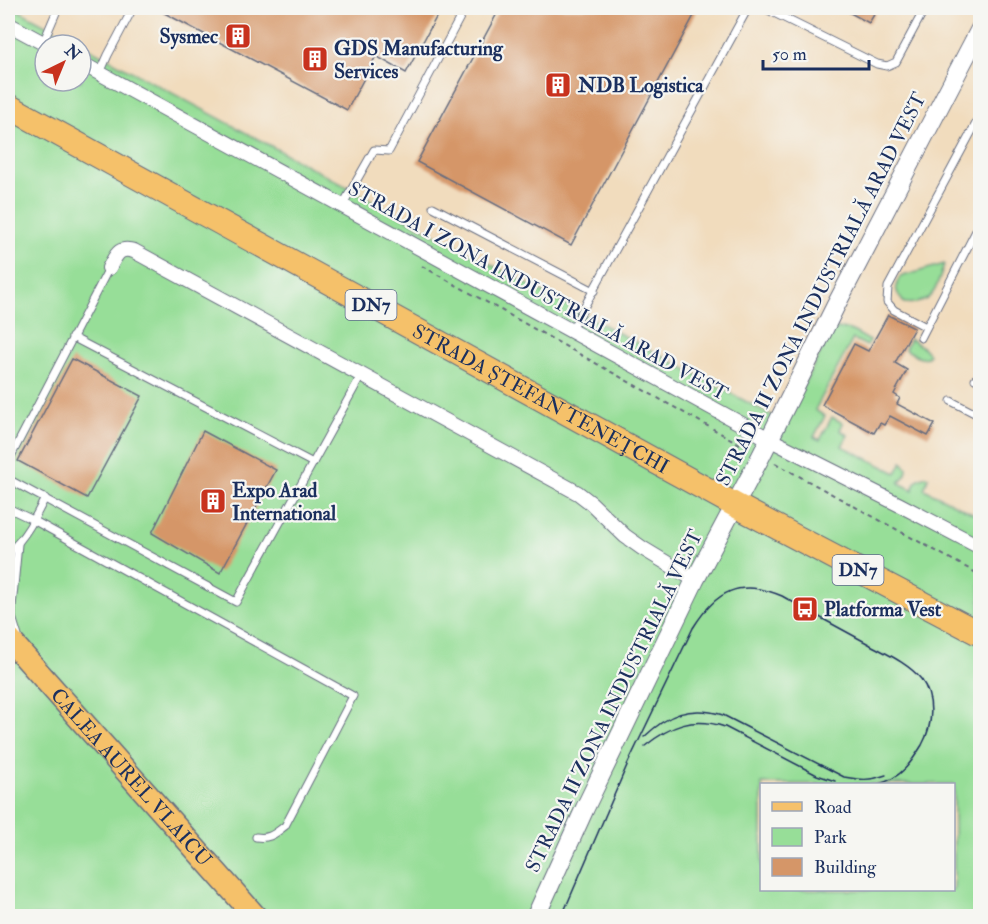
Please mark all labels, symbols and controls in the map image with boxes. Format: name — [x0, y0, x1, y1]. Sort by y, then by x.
building icon: Sysmec — [223, 21, 253, 51]
place label: Sysmec — [159, 24, 219, 50]
north arrow — [33, 33, 93, 93]
scale bar — [763, 33, 870, 71]
place label: GDS Manufacturing Services — [334, 36, 504, 84]
text: N — [60, 40, 85, 65]
text: 50 m — [772, 43, 807, 66]
building icon: GDS Manufacturing Services — [300, 44, 330, 74]
building icon: NDB Logistica — [543, 70, 573, 100]
place label: NDB Logistica — [577, 73, 704, 99]
street label: STRADA II ZONA INDUSTRIALĂ ARAD VEST — [710, 88, 932, 490]
street label: STRADA I ZONA INDUSTRIALĂ ARAD VEST — [344, 176, 732, 406]
road number: DN7 — [346, 290, 397, 320]
street label: STRADA ȘTEFAN TENEȚCHI — [408, 318, 674, 479]
place label: Expo Arad International — [232, 478, 337, 526]
building icon: Expo Arad International — [198, 486, 228, 516]
street label: STRADA II ZONA INDUSTRIALĂ VEST — [520, 526, 708, 876]
road number: DN7 — [832, 555, 884, 585]
bus stop icon: Platforma Vest — [790, 594, 820, 624]
place label: Platforma Vest — [824, 597, 942, 622]
street label: CALEA AUREL VLAICU — [46, 683, 218, 872]
legend — [760, 783, 955, 891]
text: Road — [814, 796, 852, 819]
text: Park — [814, 826, 847, 849]
text: Building — [814, 856, 877, 879]

